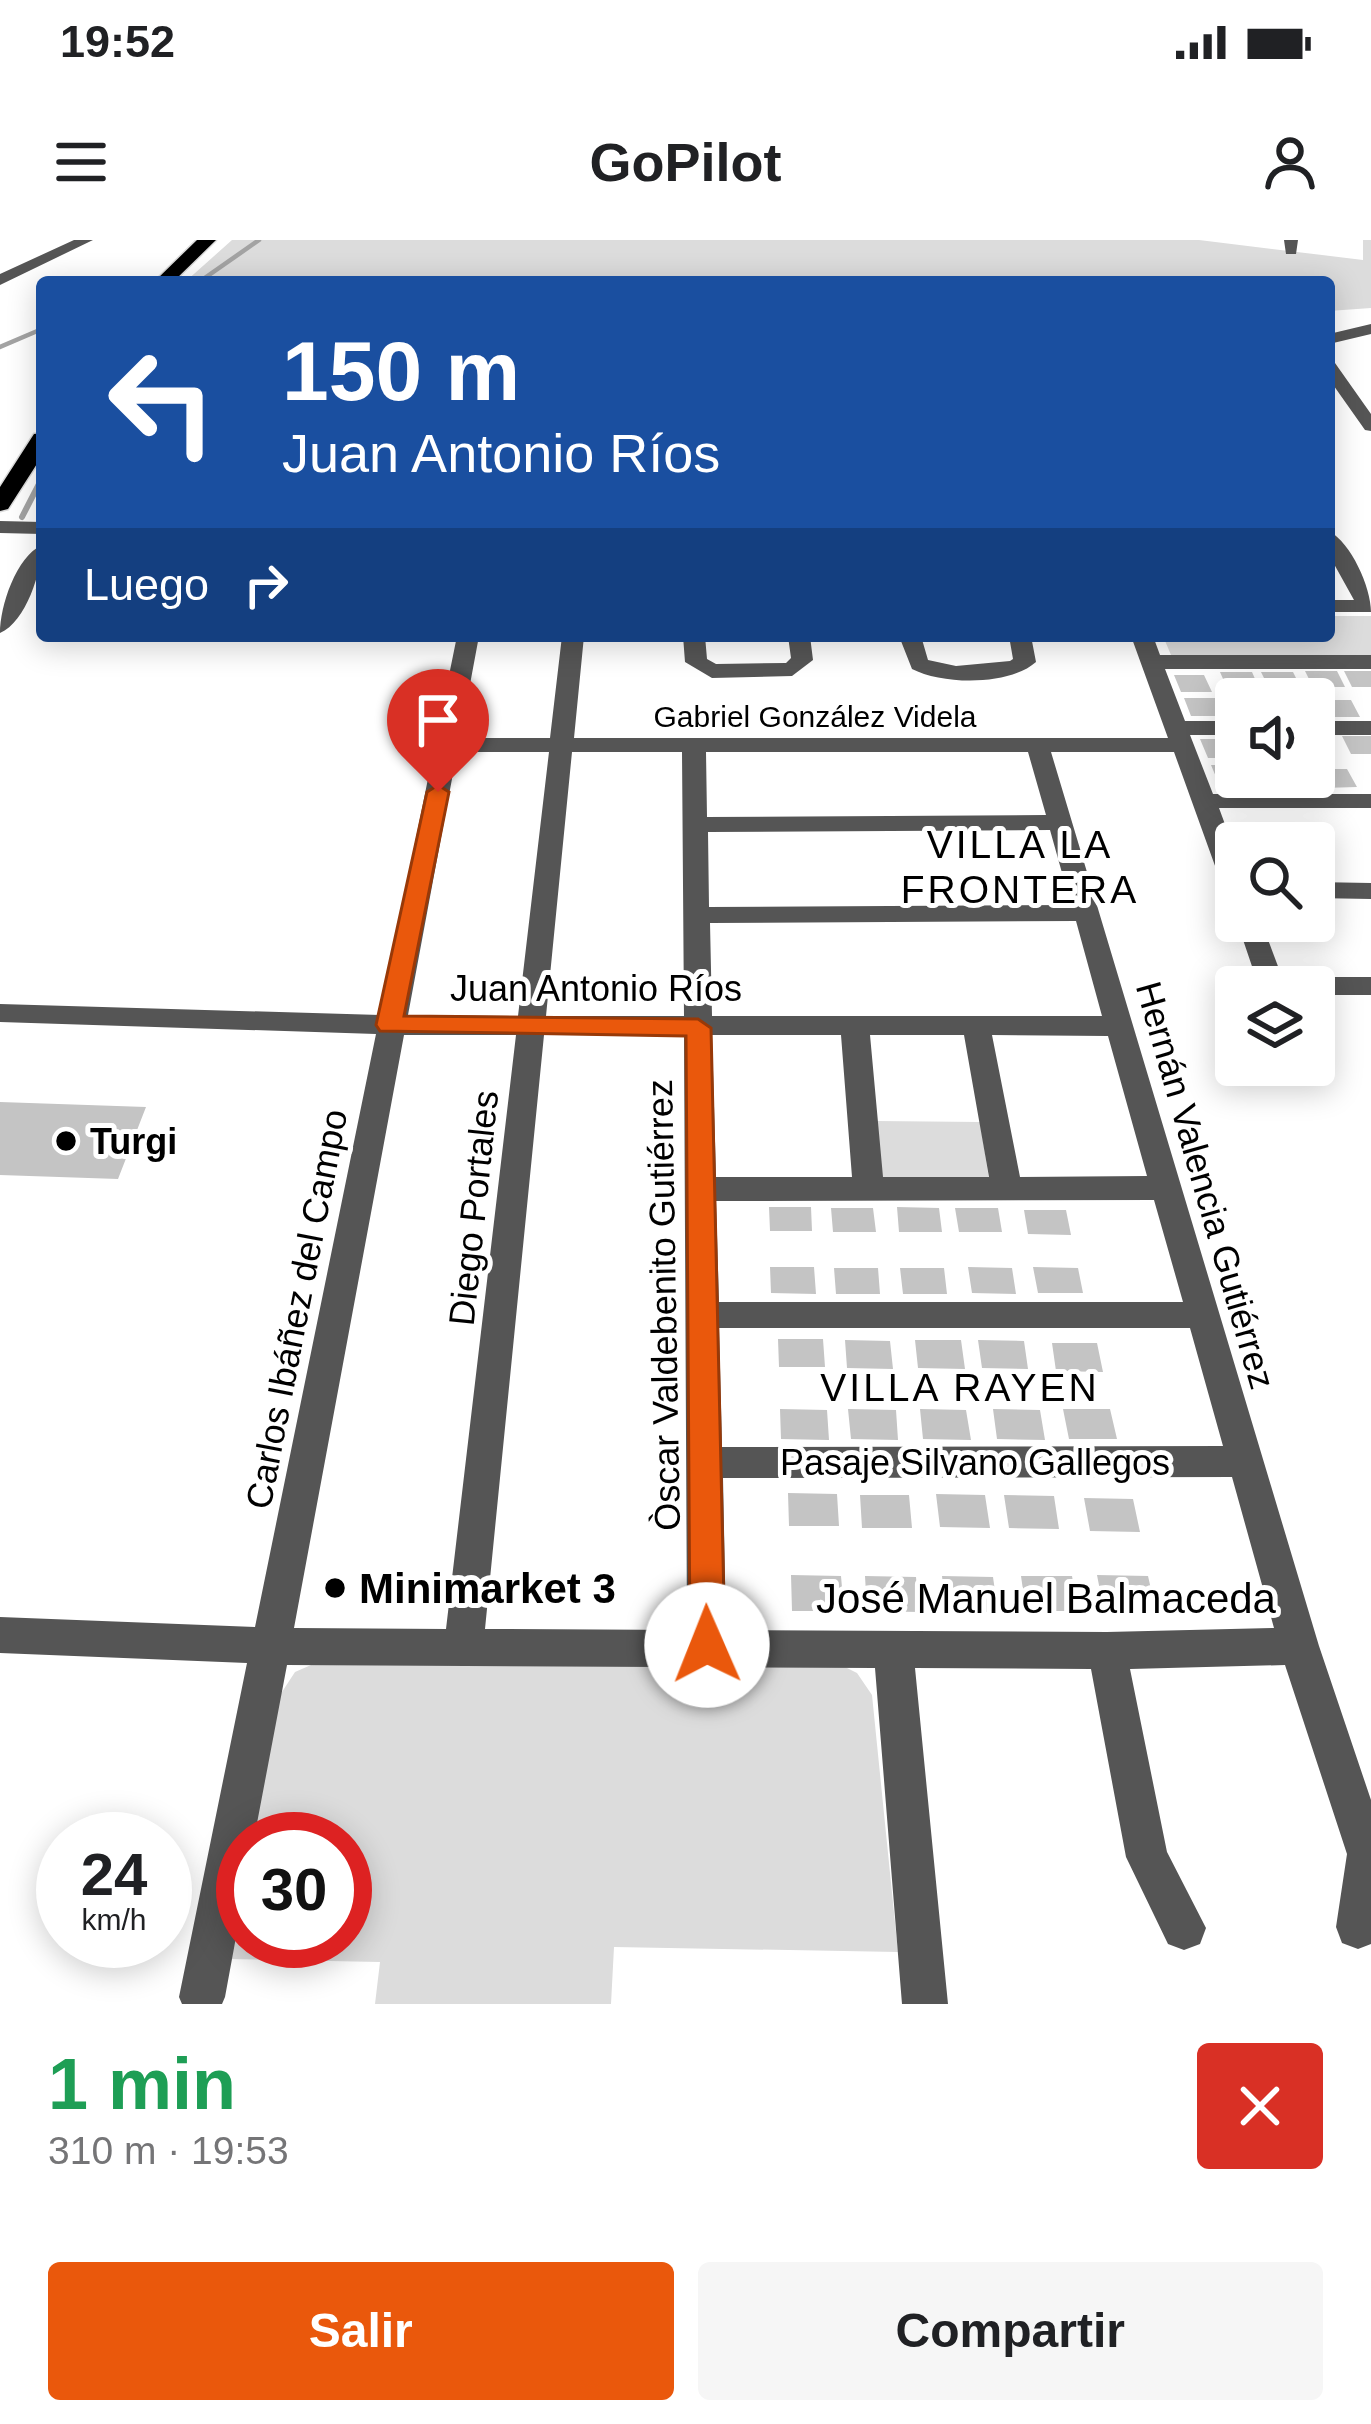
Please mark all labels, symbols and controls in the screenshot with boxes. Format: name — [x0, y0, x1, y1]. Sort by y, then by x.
text: 19:52 — [60, 16, 175, 67]
icon: menu — [48, 129, 114, 195]
icon: person — [1257, 129, 1323, 195]
text: GoPilot — [590, 132, 781, 192]
icon: left — [84, 324, 240, 480]
text: 150 m — [282, 324, 520, 418]
text: Juan Antonio Ríos — [282, 423, 720, 483]
icon: right — [233, 552, 299, 618]
text: Luego — [84, 559, 209, 610]
pin — [387, 669, 489, 792]
map controls — [1215, 678, 1335, 1086]
button: sound — [1215, 678, 1335, 798]
icon: arrive — [405, 687, 471, 753]
street label: Gabriel González Videla — [654, 700, 977, 733]
button: search — [1215, 822, 1335, 942]
district label: VILLA LA FRONTERA — [901, 823, 1139, 911]
button: layers — [1215, 966, 1335, 1086]
street label: Juan Antonio Ríos — [450, 968, 742, 1009]
street label: Hernán Valencia Gutiérrez — [1128, 977, 1283, 1393]
street label: Òscar Valdebenito Gutiérrez — [639, 1079, 688, 1531]
street label: Diego Portales — [441, 1088, 506, 1328]
street label: Carlos Ibáñez del Campo — [238, 1106, 355, 1512]
place label: Turgi — [90, 1121, 177, 1162]
marker: Turgi — [53, 1128, 79, 1154]
district label: VILLA RAYEN — [820, 1366, 1100, 1409]
street label: Pasaje Silvano Gallegos — [780, 1442, 1170, 1483]
place label: Minimarket 3 — [359, 1565, 616, 1612]
marker: Minimarket 3 — [322, 1575, 348, 1601]
street label: José Manuel Balmaceda — [816, 1575, 1277, 1622]
position arrow — [644, 1582, 770, 1708]
speed limit sign: 30 — [216, 1812, 372, 1968]
text: 24 — [81, 1841, 147, 1908]
text: km/h — [81, 1903, 147, 1936]
button: close — [1197, 2043, 1323, 2169]
text: 1 min — [48, 2044, 236, 2124]
text: 310 m · 19:53 — [48, 2129, 289, 2172]
button: Salir — [48, 2262, 674, 2400]
button: Compartir — [698, 2262, 1323, 2400]

